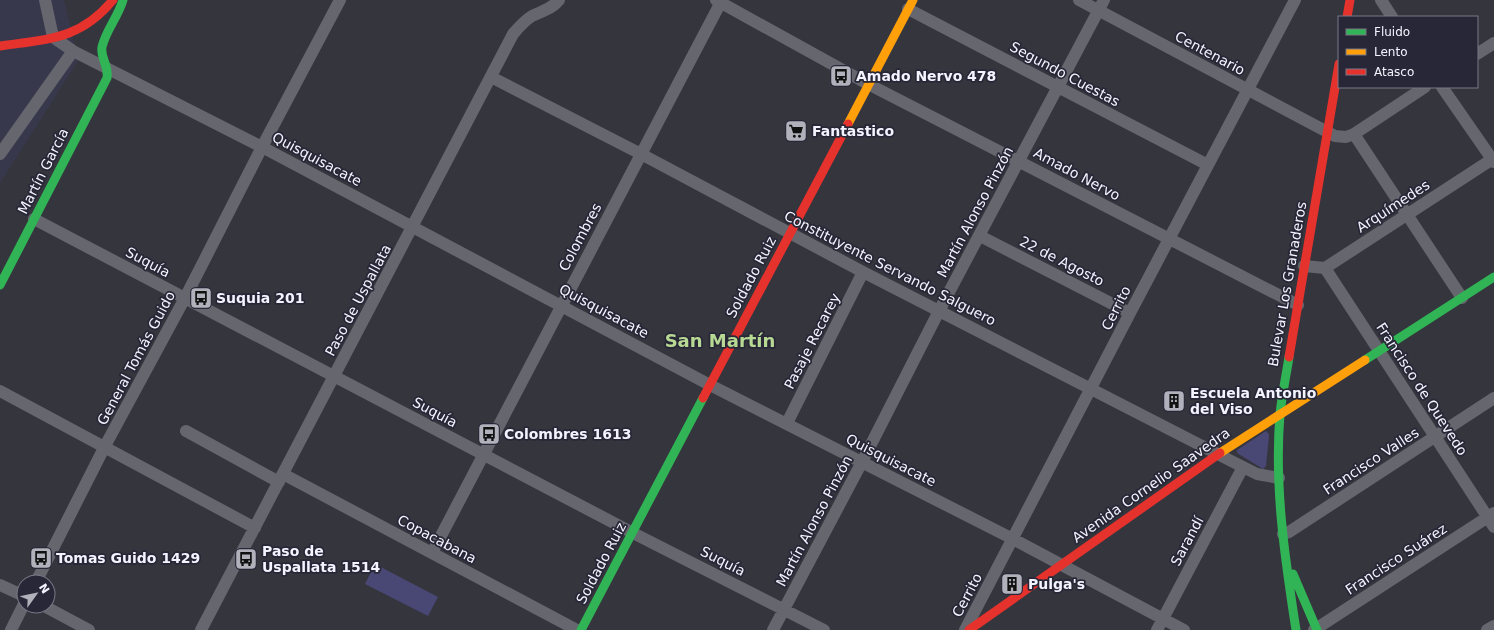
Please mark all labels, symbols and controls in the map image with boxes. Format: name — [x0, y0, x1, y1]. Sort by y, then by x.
legend — [1338, 16, 1478, 88]
text: Fluido — [1374, 25, 1410, 39]
street label: Centenario — [1172, 28, 1248, 78]
street label: Segundo Cuestas — [1007, 38, 1123, 110]
text: Lento — [1374, 45, 1408, 59]
bus stop icon: Amado Nervo 478 — [828, 63, 854, 89]
text: Atasco — [1374, 65, 1414, 79]
place label: Amado Nervo 478 — [856, 68, 996, 84]
supermarket icon: Fantastico — [783, 118, 809, 144]
place label: Fantastico — [812, 123, 894, 139]
street label: Martín García — [14, 125, 72, 217]
street label: Quisquisacate — [270, 129, 364, 189]
street label: Martín Alonso Pinzón — [934, 144, 1016, 280]
street label: Amado Nervo — [1031, 145, 1123, 203]
street label: Arquímedes — [1354, 176, 1432, 236]
street label: Colombres — [555, 200, 605, 274]
street label: Bulevar Los Granaderos — [1265, 200, 1309, 368]
street label: Constituyente Servando Salguero — [782, 207, 998, 329]
street label: 22 de Agosto — [1017, 233, 1107, 289]
street label: Soldado Ruiz — [723, 234, 779, 320]
street label: Paso de Uspallata — [322, 241, 394, 359]
street label: Suquía — [123, 244, 173, 280]
street label: Quisquisacate — [557, 281, 651, 341]
street label: Cerrito — [1098, 283, 1134, 333]
bus stop icon: Suquia 201 — [188, 285, 214, 311]
street label: General Tomás Guido — [94, 288, 178, 428]
place label: Suquia 201 — [216, 290, 304, 306]
street label: Pasaje Recarey — [781, 290, 843, 392]
street label: Francisco de Quevedo — [1373, 320, 1471, 458]
district label: San Martín — [665, 330, 775, 351]
place label: Escuela Antonio del Viso — [1190, 385, 1317, 417]
building icon: Escuela Antonio del Viso — [1161, 388, 1187, 414]
street label: Suquía — [410, 394, 460, 430]
bus stop icon: Colombres 1613 — [476, 421, 502, 447]
street label: Avenida Cornelio Saavedra — [1069, 424, 1233, 546]
street label: Francisco Valles — [1320, 424, 1422, 498]
place label: Colombres 1613 — [504, 426, 632, 442]
street label: Quisquisacate — [843, 430, 939, 490]
street label: Martín Alonso Pinzón — [773, 453, 855, 589]
street label: Copacabana — [395, 512, 479, 566]
street label: Sarandí — [1167, 513, 1207, 568]
street label: Soldado Ruiz — [573, 520, 629, 606]
street label: Francisco Suárez — [1342, 520, 1450, 598]
place label: Paso de Uspallata 1514 — [262, 543, 380, 575]
street label: Suquía — [698, 543, 748, 579]
bus stop icon: Tomas Guido 1429 — [28, 545, 54, 571]
bus stop icon: Paso de Uspallata 1514 — [233, 546, 259, 572]
place label: Tomas Guido 1429 — [56, 550, 200, 566]
street label: Cerrito — [949, 570, 985, 620]
building icon: Pulga's — [999, 571, 1025, 597]
north arrow — [16, 574, 56, 614]
place label: Pulga's — [1028, 576, 1085, 592]
text: N — [36, 581, 52, 596]

